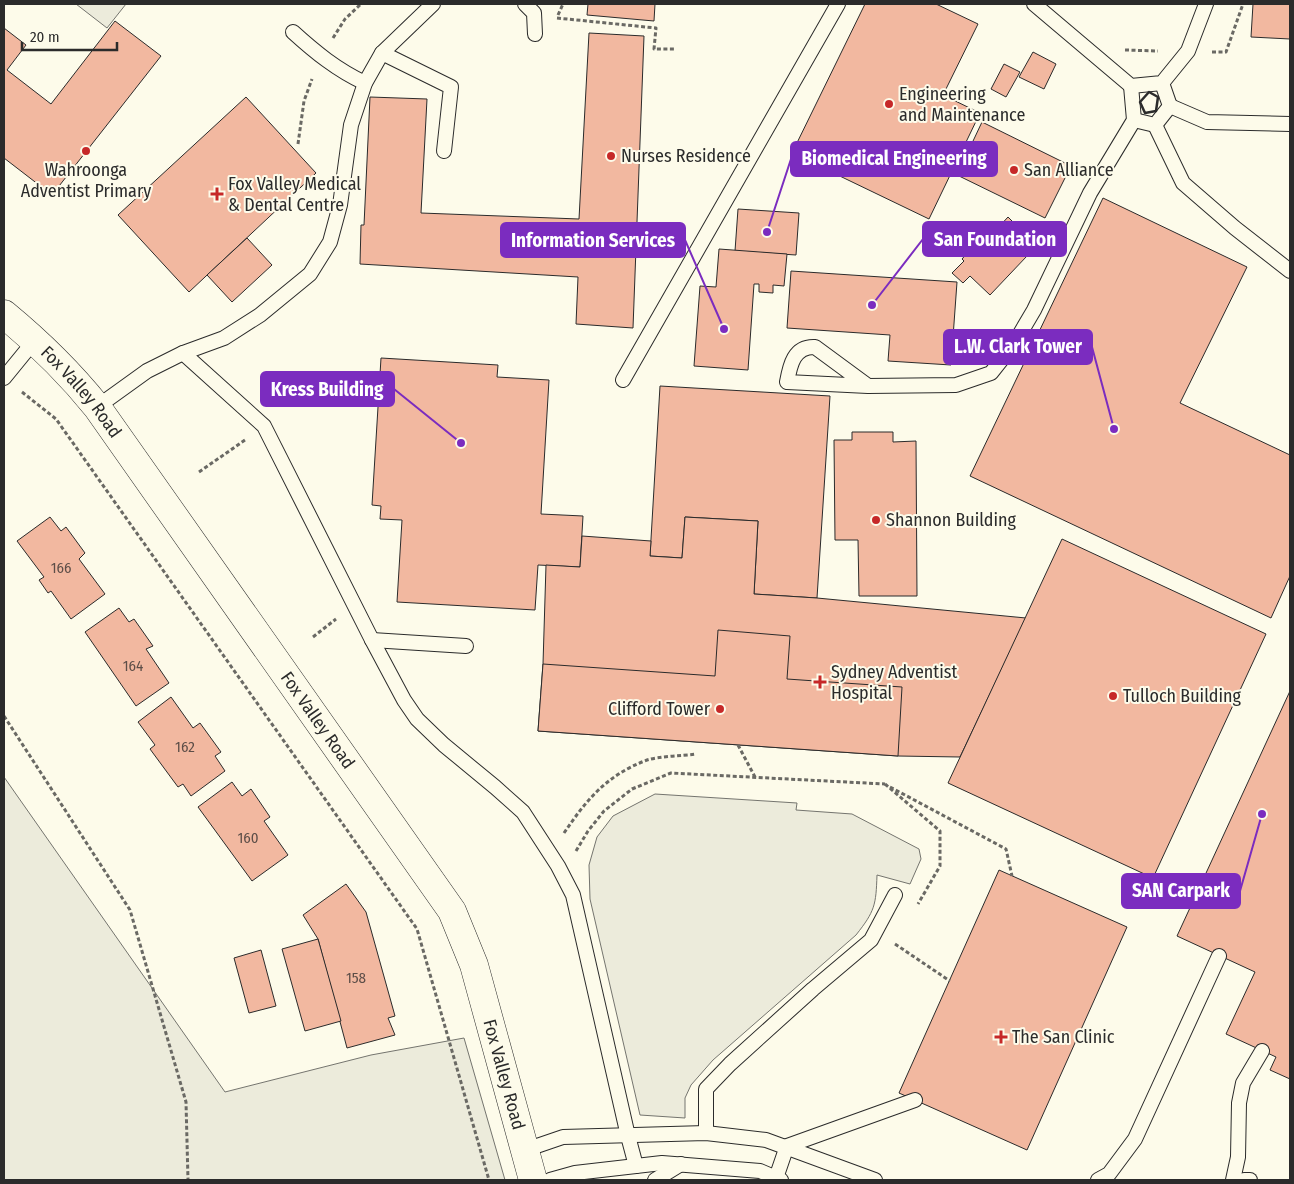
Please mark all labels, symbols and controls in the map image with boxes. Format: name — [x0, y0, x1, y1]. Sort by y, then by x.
scale bar — [22, 20, 118, 52]
text: 20 m — [30, 28, 60, 46]
place label: Engineering and Maintenance — [899, 83, 1025, 126]
marker: Engineering and Maintenance — [883, 98, 895, 110]
callout: Biomedical Engineering — [791, 142, 997, 176]
marker: Wahroonga Adventist Primary — [80, 145, 92, 157]
place label: Nurses Residence — [621, 145, 751, 167]
text: Biomedical Engineering — [801, 147, 987, 170]
marker: Nurses Residence — [605, 150, 617, 162]
place label: Wahroonga Adventist Primary — [21, 159, 151, 202]
place label: San Alliance — [1024, 159, 1114, 181]
marker: San Alliance — [1008, 164, 1020, 176]
place label: Fox Valley Medical & Dental Centre — [228, 173, 361, 216]
marker: Fox Valley Medical & Dental Centre — [210, 187, 224, 201]
callout: San Foundation — [923, 222, 1066, 256]
callout: Information Services — [501, 223, 685, 257]
text: San Foundation — [934, 228, 1056, 251]
text: Information Services — [511, 229, 676, 252]
callout: L.W. Clark Tower — [944, 330, 1092, 364]
text: L.W. Clark Tower — [954, 335, 1083, 358]
street label: Fox Valley Road — [36, 341, 126, 442]
callout: Kress Building — [261, 372, 394, 406]
text: Kress Building — [271, 378, 384, 401]
place label: Shannon Building — [886, 509, 1017, 531]
marker: Shannon Building — [870, 514, 882, 526]
house number: 166 — [51, 559, 71, 577]
house number: 164 — [123, 657, 143, 675]
place label: Sydney Adventist Hospital — [831, 661, 957, 704]
street label: Fox Valley Road — [276, 668, 359, 773]
marker: Sydney Adventist Hospital — [813, 675, 827, 689]
place label: Tulloch Building — [1123, 685, 1241, 707]
marker: Tulloch Building — [1107, 690, 1119, 702]
place label: Clifford Tower — [608, 698, 711, 720]
marker: Clifford Tower — [714, 703, 726, 715]
house number: 162 — [175, 738, 195, 756]
house number: 160 — [237, 829, 259, 847]
callout: SAN Carpark — [1122, 874, 1240, 908]
text: SAN Carpark — [1132, 879, 1230, 902]
house number: 158 — [346, 969, 366, 987]
street label: Fox Valley Road — [478, 1017, 530, 1132]
place label: The San Clinic — [1012, 1026, 1115, 1048]
marker: The San Clinic — [994, 1030, 1008, 1044]

